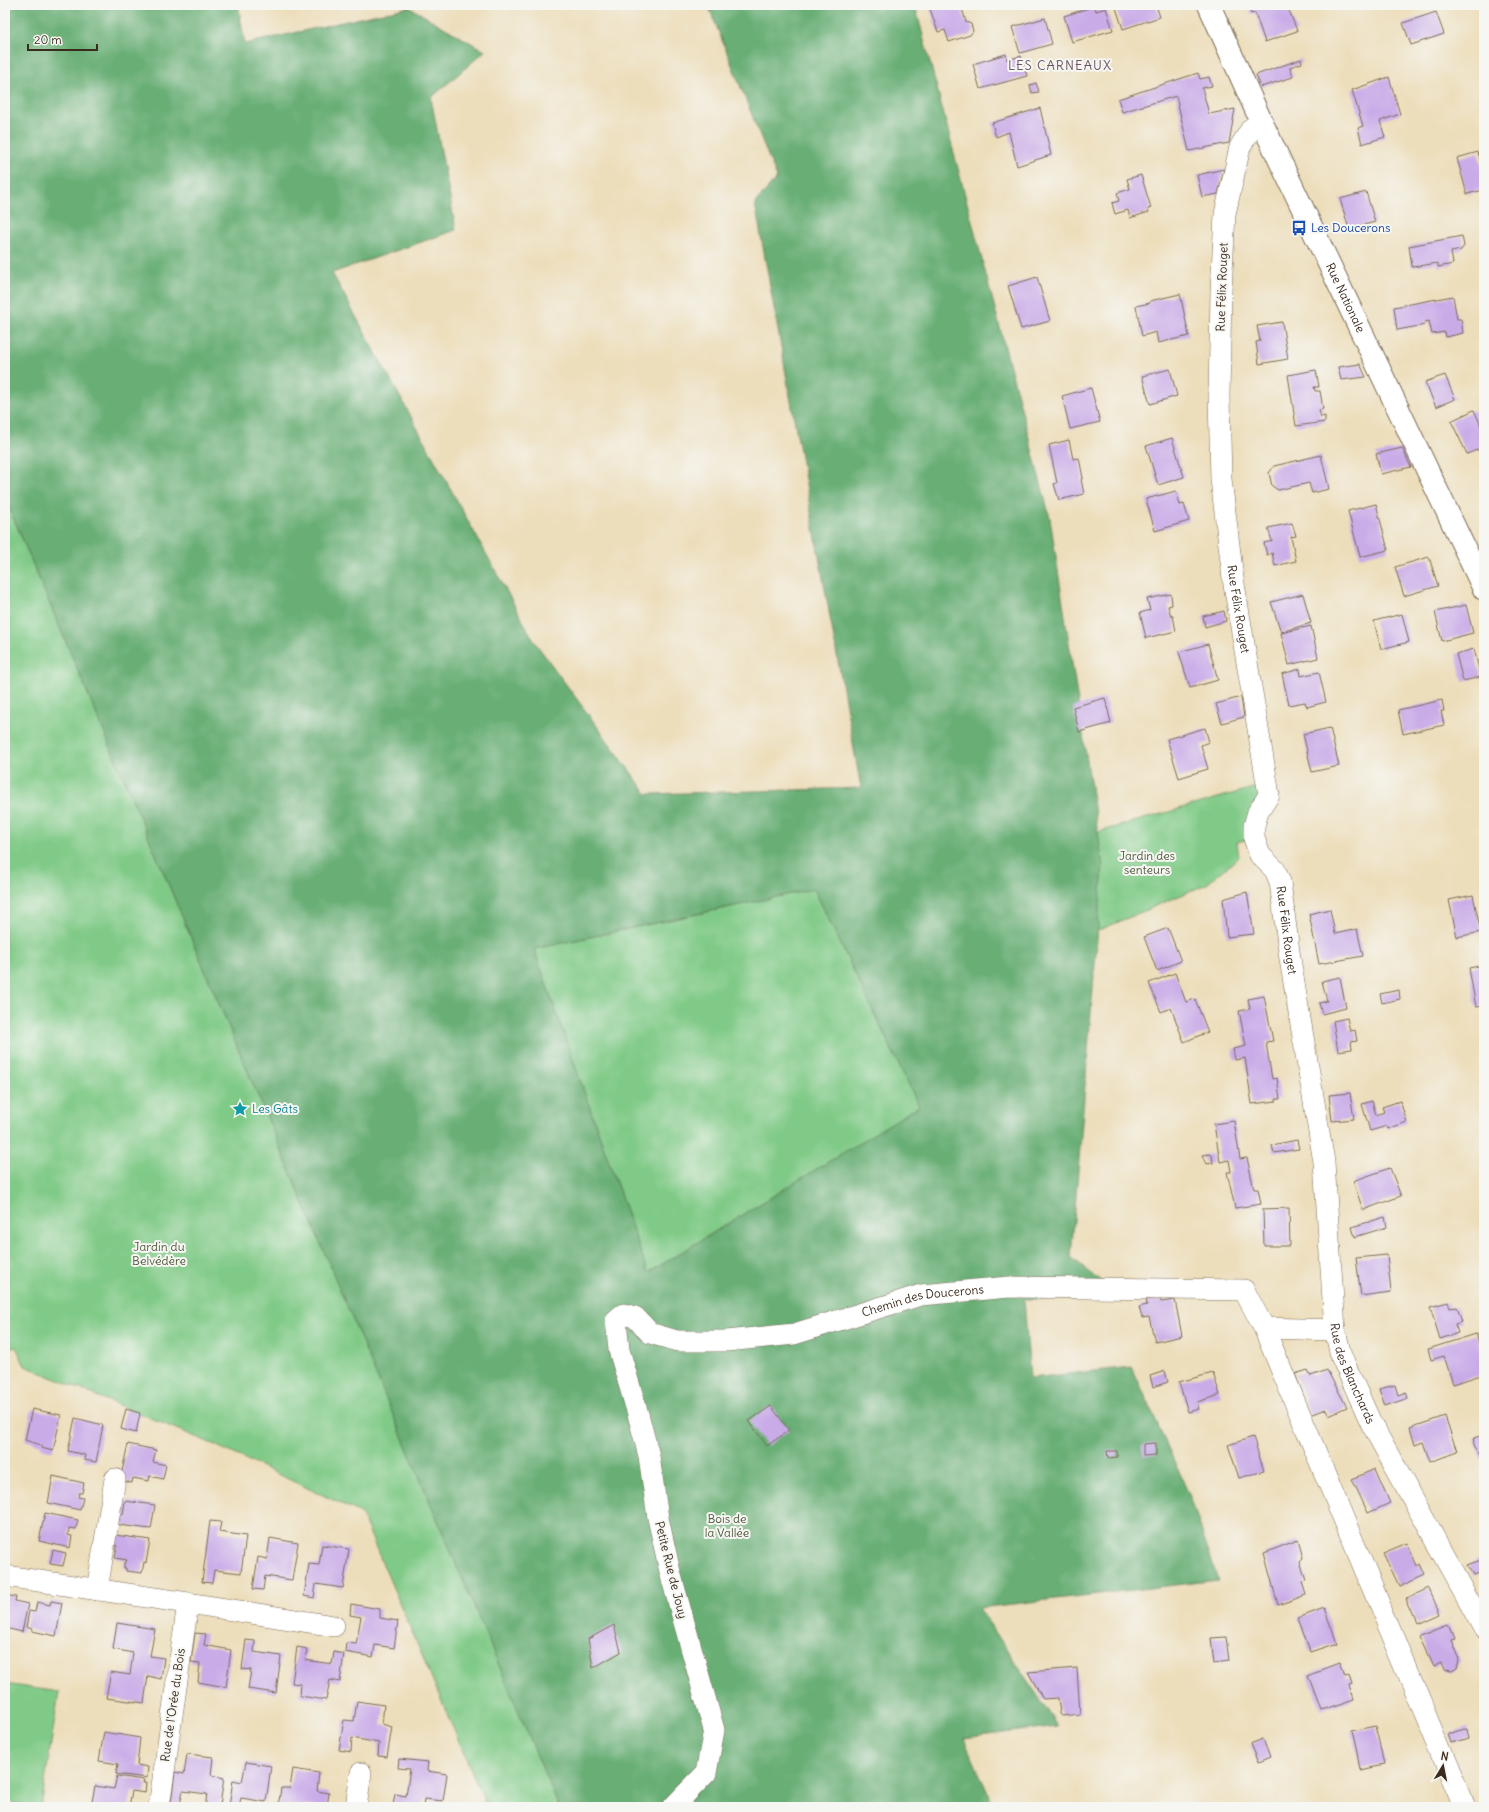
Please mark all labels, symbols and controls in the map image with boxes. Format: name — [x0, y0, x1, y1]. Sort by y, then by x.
scale bar — [28, 26, 97, 52]
text: 20 m — [34, 32, 62, 47]
district label: LES CARNEAUX — [1008, 57, 1112, 74]
bus stop icon: Les Doucerons — [1290, 219, 1308, 237]
place label: Les Doucerons — [1311, 220, 1390, 235]
street label: Rue Félix Rouget — [1212, 242, 1231, 332]
street label: Rue Nationale — [1323, 260, 1369, 335]
street label: Rue Félix Rouget — [1224, 564, 1253, 654]
park label: Jardin des senteurs — [1119, 848, 1175, 877]
street label: Rue Félix Rouget — [1274, 885, 1300, 975]
place icon: Les Gâts — [231, 1100, 249, 1118]
place label: Les Gâts — [252, 1101, 298, 1116]
park label: Jardin du Belvédère — [132, 1239, 186, 1268]
street label: Chemin des Doucerons — [860, 1281, 984, 1320]
street label: Rue des Blanchards — [1328, 1323, 1378, 1426]
park label: Bois de la Vallée — [705, 1511, 749, 1540]
street label: Petite Rue de Jouy — [652, 1520, 691, 1620]
street label: Rue de l'Orée du Bois — [157, 1647, 188, 1763]
north arrow — [1423, 1746, 1463, 1786]
text: N — [1440, 1749, 1450, 1764]

